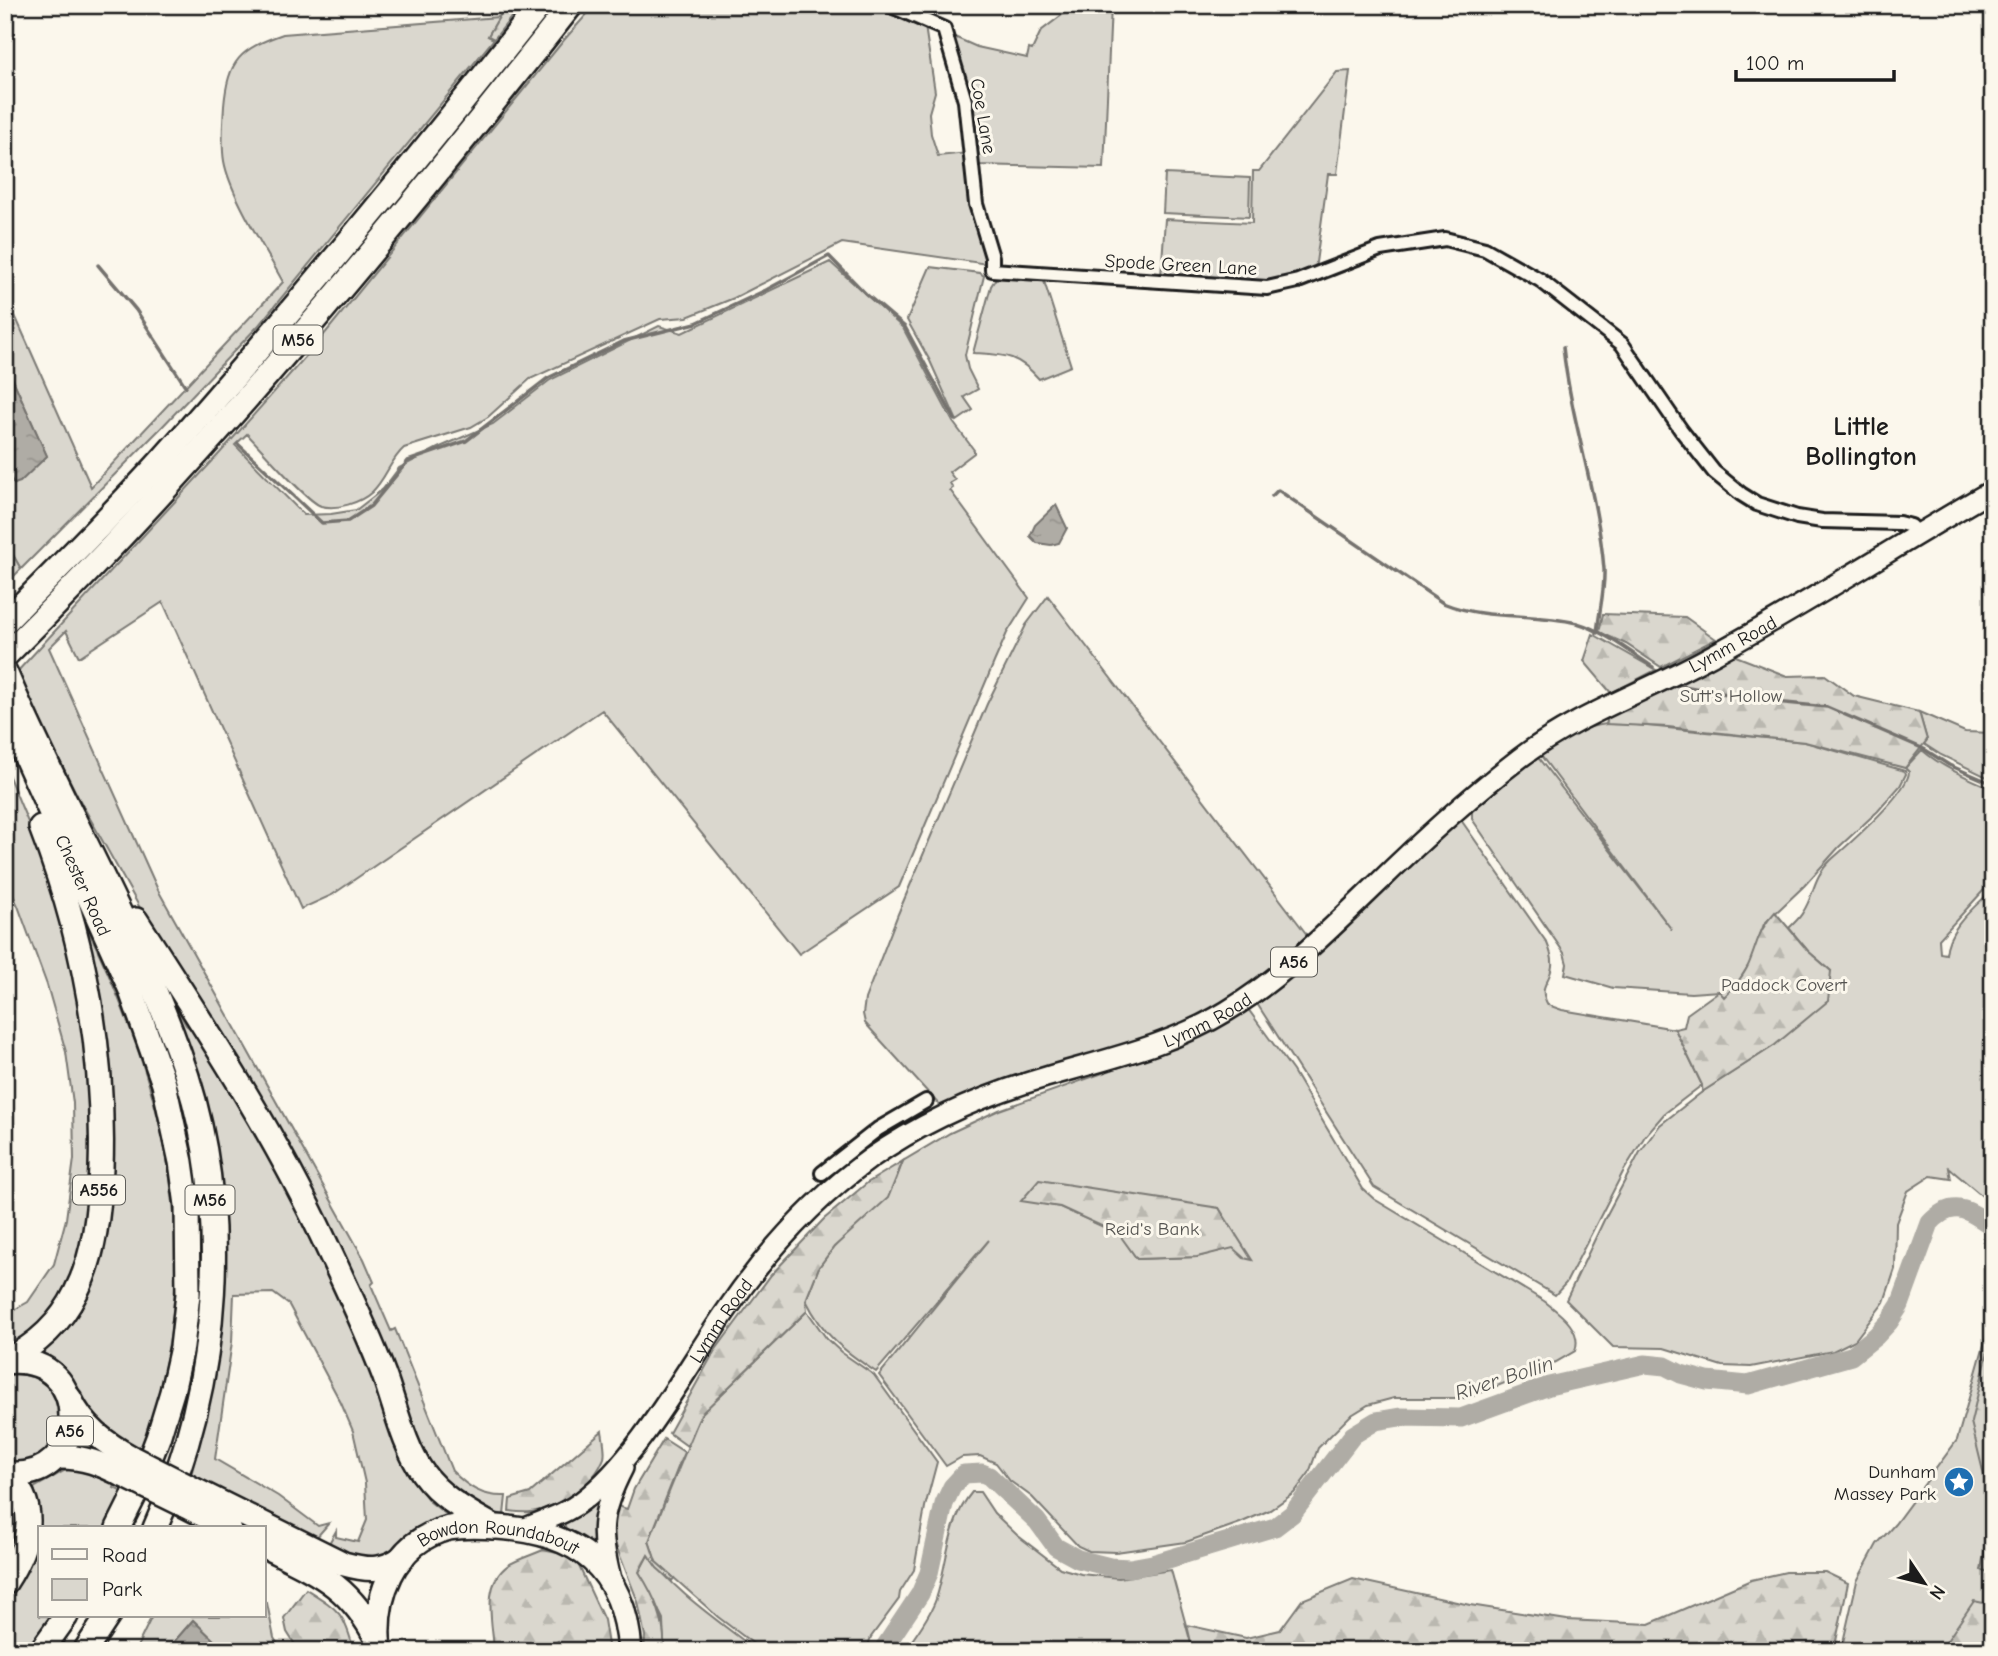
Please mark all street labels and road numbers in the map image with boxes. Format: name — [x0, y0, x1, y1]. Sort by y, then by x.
street label: Coe Lane — [966, 77, 1000, 156]
street label: Spode Green Lane — [1104, 250, 1258, 280]
road number: M56 — [274, 326, 322, 354]
street label: Lymm Road — [1685, 611, 1781, 678]
street label: Chester Road — [50, 831, 115, 940]
road number: A56 — [1271, 947, 1317, 976]
street label: Lymm Road — [1160, 988, 1256, 1053]
road number: A556 — [73, 1176, 125, 1204]
road number: M56 — [186, 1185, 234, 1214]
street label: Lymm Road — [685, 1275, 757, 1367]
road number: A56 — [47, 1416, 93, 1446]
street label: Bowdon Roundabout — [413, 1516, 583, 1560]

